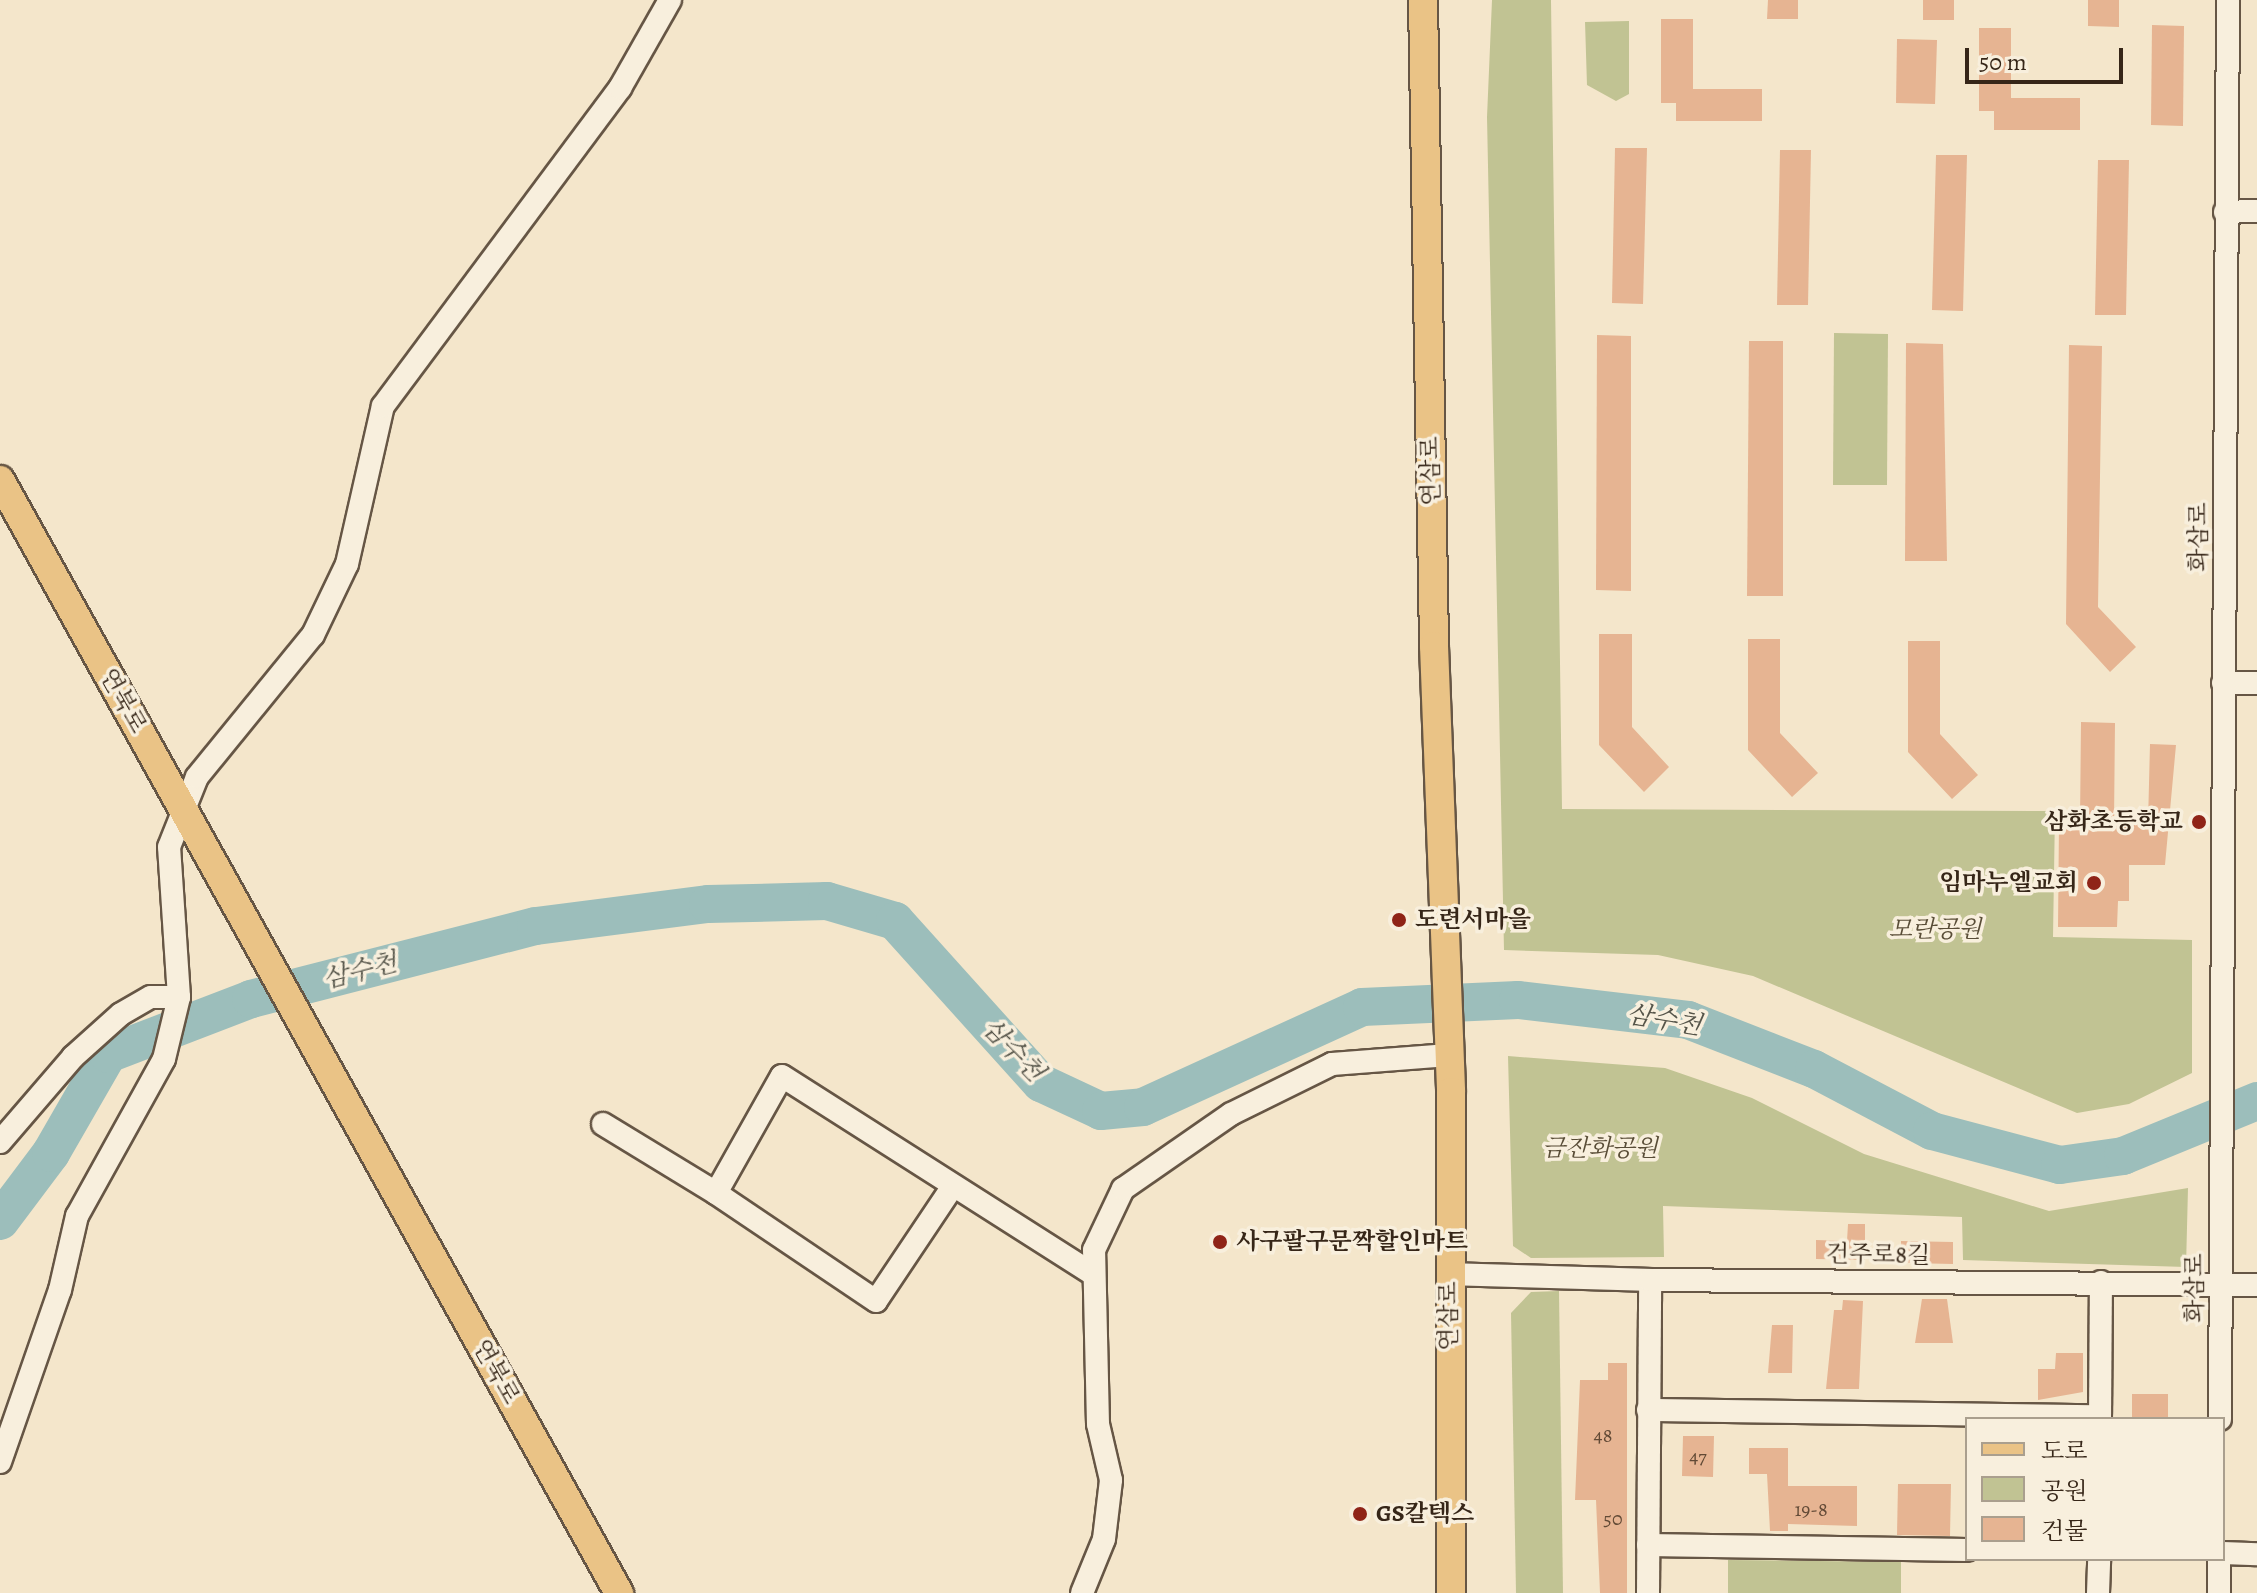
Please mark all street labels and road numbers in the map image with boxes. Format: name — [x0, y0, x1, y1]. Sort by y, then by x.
street label: 연삼로 — [1416, 436, 1446, 506]
street label: 화삼로 — [2185, 502, 2213, 572]
street label: 연북로 — [94, 664, 152, 738]
street label: 건주로8길 — [1826, 1240, 1930, 1270]
street label: 화삼로 — [2181, 1253, 2209, 1323]
street label: 연삼로 — [1435, 1281, 1463, 1351]
street label: 연북로 — [467, 1335, 525, 1409]

